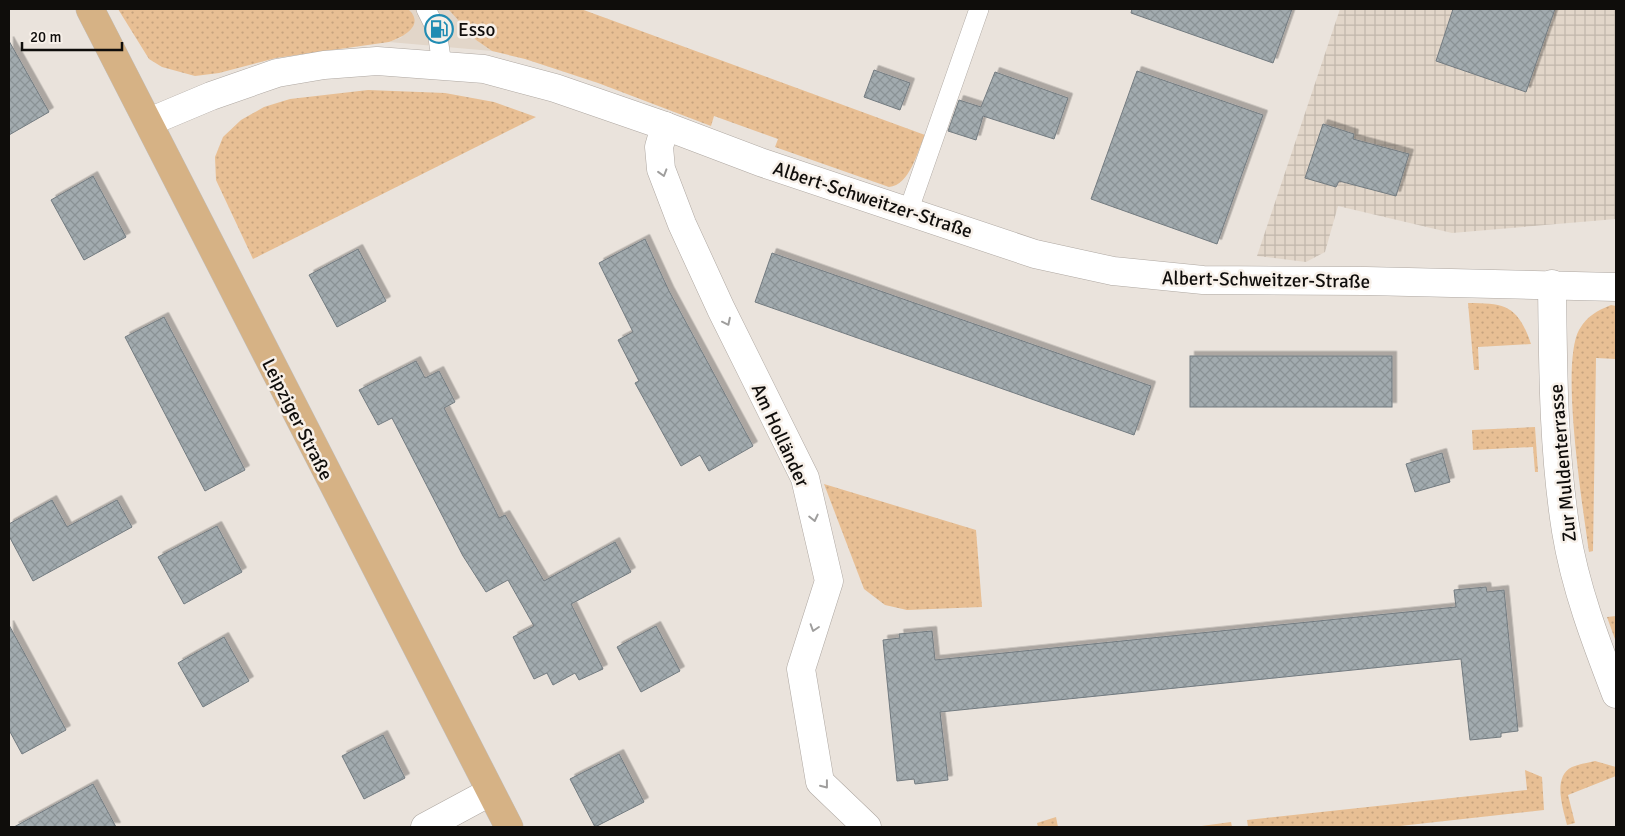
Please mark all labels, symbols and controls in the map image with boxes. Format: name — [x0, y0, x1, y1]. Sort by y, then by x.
fuel station icon: Esso — [424, 14, 454, 44]
place label: Esso — [458, 18, 495, 42]
scale bar — [22, 20, 122, 52]
text: 20 m — [30, 28, 61, 46]
street label: Albert-Schweitzer-Straße — [770, 156, 975, 244]
one-way arrow — [658, 168, 668, 177]
street label: Albert-Schweitzer-Straße — [1162, 266, 1370, 294]
one-way arrow — [721, 317, 731, 326]
street label: Leipziger Straße — [256, 354, 338, 484]
street label: Am Holländer — [746, 380, 814, 491]
street label: Zur Muldenterrasse — [1544, 383, 1582, 543]
one-way arrow — [808, 513, 819, 522]
one-way arrow — [810, 623, 820, 632]
one-way arrow — [819, 779, 828, 788]

